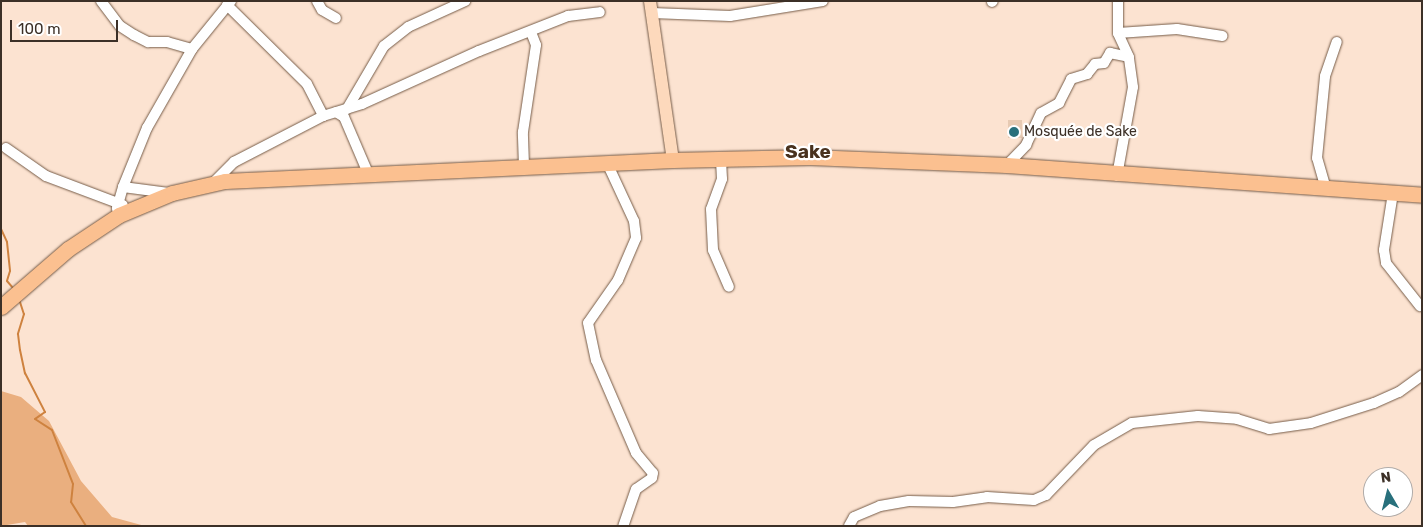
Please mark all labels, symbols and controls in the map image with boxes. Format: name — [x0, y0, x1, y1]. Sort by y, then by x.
scale bar — [12, 10, 120, 42]
text: 100 m — [18, 20, 60, 38]
place label: Mosquée de Sake — [1024, 124, 1137, 140]
marker: Mosquée de Sake — [1008, 126, 1020, 138]
district label: Sake — [785, 141, 831, 163]
north arrow — [1363, 467, 1413, 517]
text: N — [1380, 469, 1392, 487]

